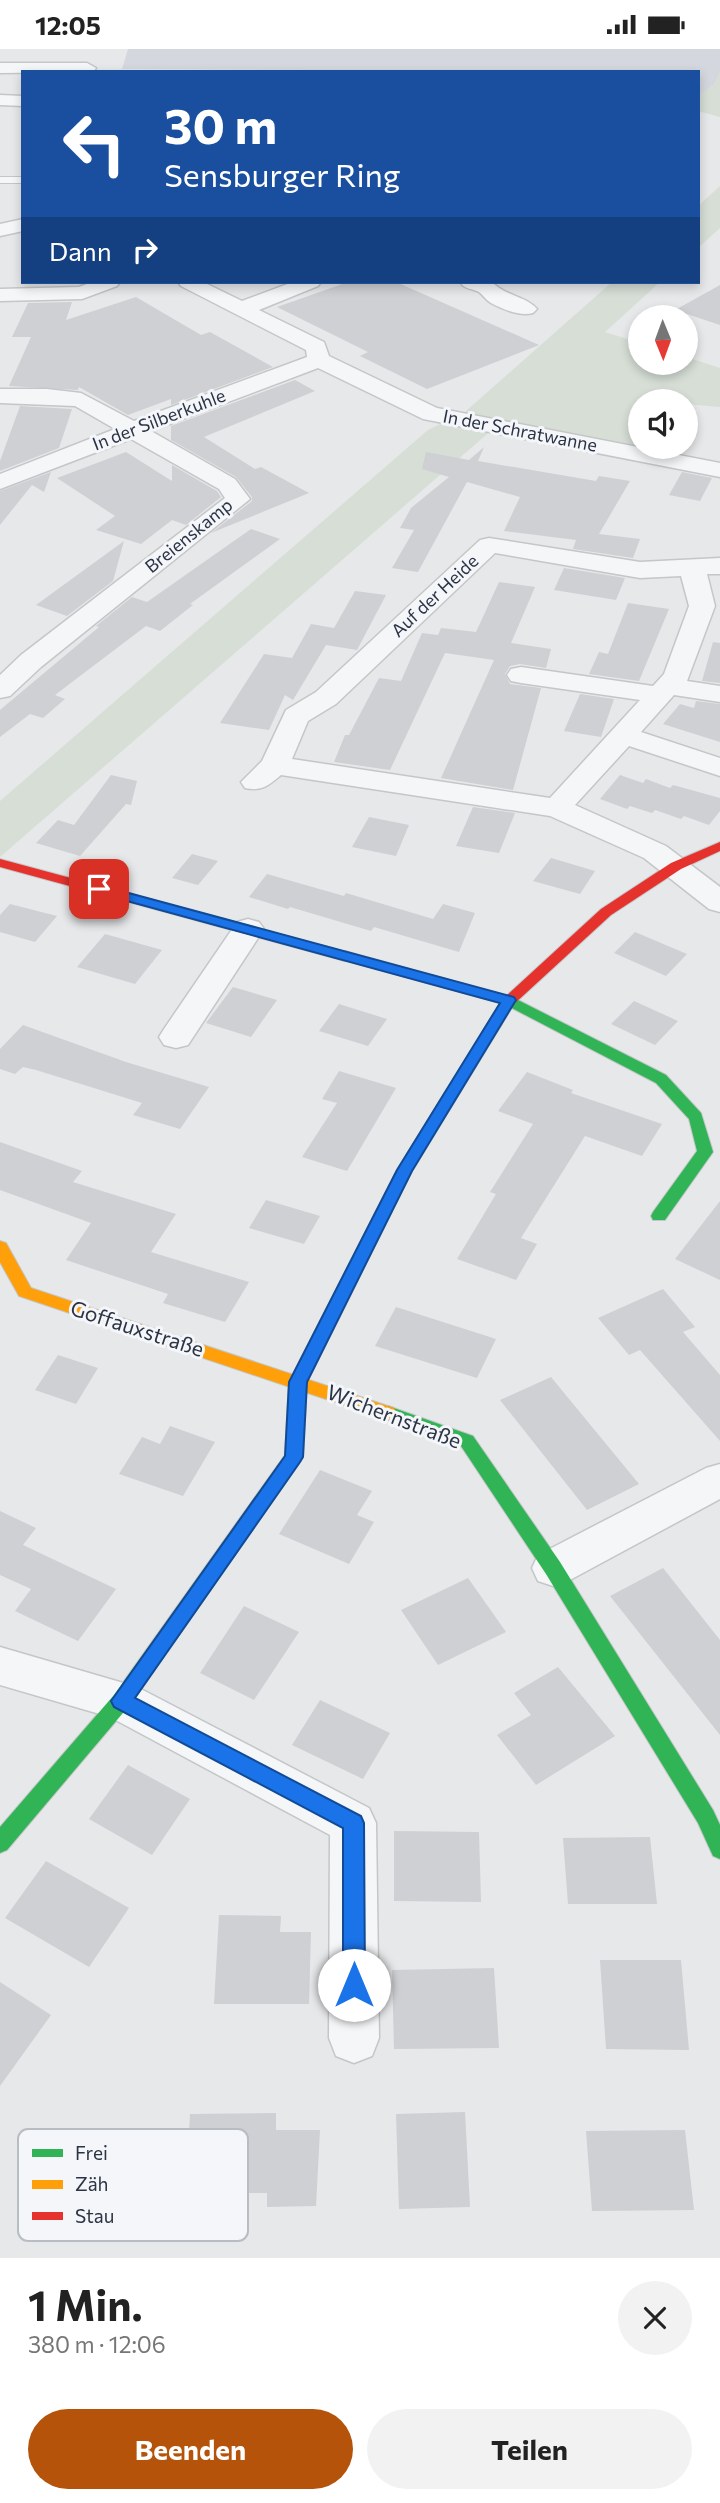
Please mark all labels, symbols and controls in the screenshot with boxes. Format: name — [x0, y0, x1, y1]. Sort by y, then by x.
text: 12:05 — [35, 9, 101, 40]
text: 30 m — [164, 94, 277, 154]
icon: left — [49, 98, 140, 189]
text: Sensburger Ring — [164, 154, 400, 194]
icon: right — [126, 231, 164, 269]
text: Dann — [49, 235, 112, 266]
north arrow — [628, 305, 698, 375]
map controls — [628, 305, 698, 459]
street label: In der Silberkuhle — [89, 384, 228, 455]
button: sound — [628, 389, 698, 459]
street label: In der Schratwanne — [441, 404, 599, 456]
street label: Breienskamp — [140, 493, 237, 577]
street label: Auf der Heide — [386, 549, 482, 641]
pin — [69, 859, 129, 919]
icon: arrive — [80, 870, 118, 908]
street label: Goffauxstraße — [68, 1294, 207, 1361]
street label: Wichernstraße — [324, 1379, 465, 1453]
position arrow — [317, 1948, 391, 2022]
legend — [18, 2129, 248, 2241]
text: Frei — [75, 2141, 108, 2164]
text: Zäh — [75, 2172, 109, 2195]
text: Stau — [75, 2204, 114, 2227]
text: 1 Min. — [28, 2278, 143, 2330]
button: close — [618, 2281, 692, 2355]
text: 380 m · 12:06 — [28, 2330, 166, 2358]
button: Beenden — [28, 2409, 353, 2489]
button: Teilen — [367, 2409, 692, 2489]

